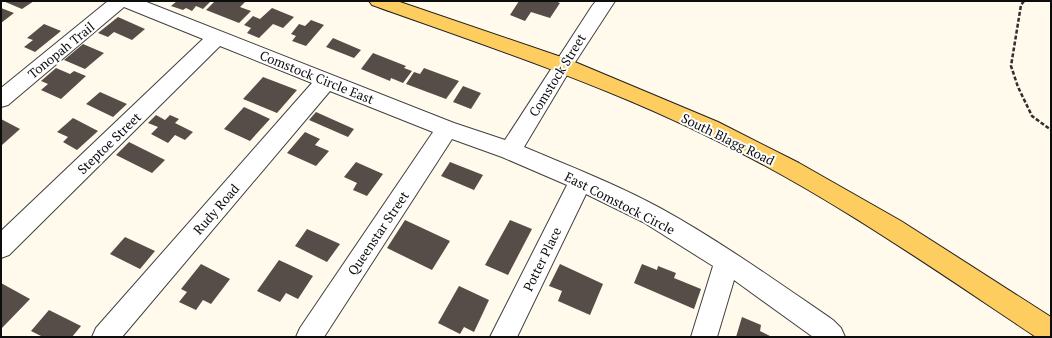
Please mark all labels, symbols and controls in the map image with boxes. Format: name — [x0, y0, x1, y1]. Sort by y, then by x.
street label: Tonopah Trail — [24, 17, 98, 83]
street label: Comstock Street — [524, 30, 590, 120]
street label: Comstock Circle East — [257, 46, 377, 108]
street label: Steptoe Street — [73, 108, 145, 178]
street label: South Blagg Road — [678, 109, 778, 169]
street label: East Comstock Circle — [562, 167, 678, 239]
street label: Rudy Road — [189, 180, 243, 238]
street label: Queenstar Street — [343, 187, 413, 279]
street label: Potter Place — [519, 224, 565, 294]

